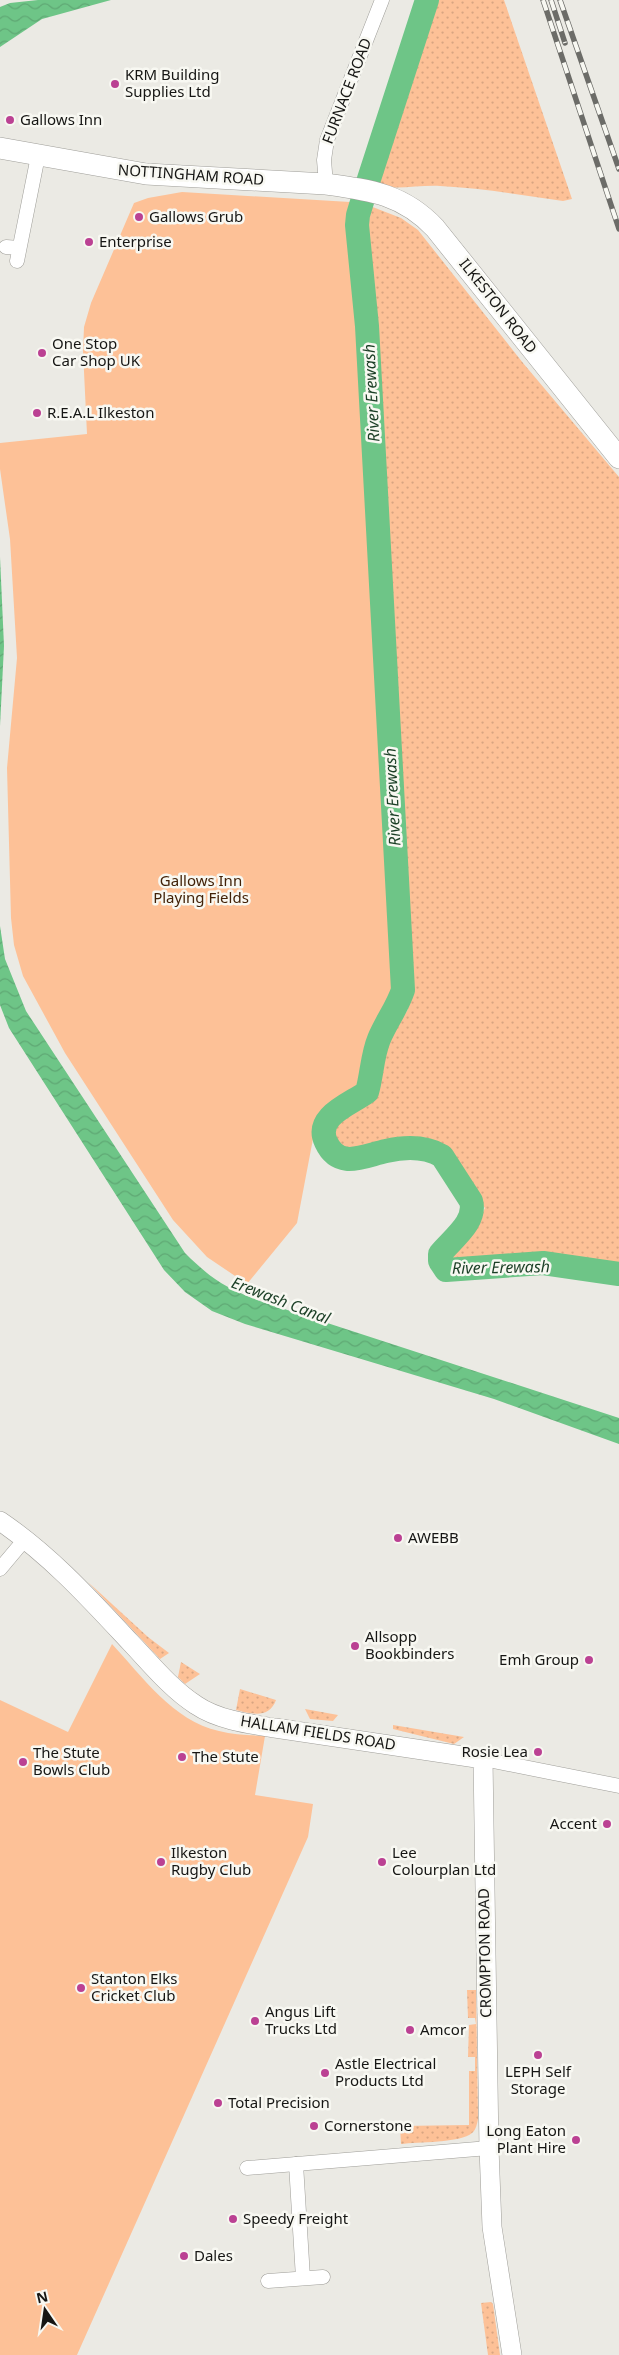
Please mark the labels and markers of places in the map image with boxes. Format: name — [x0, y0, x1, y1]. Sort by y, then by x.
place label: KRM Building Supplies Ltd — [125, 64, 219, 101]
marker: KRM Building Supplies Ltd — [109, 78, 121, 90]
place label: Gallows Inn — [20, 109, 102, 129]
marker: Gallows Inn — [4, 114, 16, 126]
place label: Gallows Grub — [149, 206, 243, 226]
marker: Gallows Grub — [133, 211, 145, 223]
place label: Enterprise — [99, 231, 172, 251]
marker: Enterprise — [83, 236, 95, 248]
place label: One Stop Car Shop UK — [52, 333, 141, 370]
marker: One Stop Car Shop UK — [36, 347, 48, 359]
place label: R.E.A.L Ilkeston — [47, 402, 154, 422]
marker: R.E.A.L Ilkeston — [31, 407, 43, 419]
place label: AWEBB — [408, 1527, 459, 1547]
marker: AWEBB — [392, 1532, 404, 1544]
place label: Allsopp Bookbinders — [365, 1626, 454, 1663]
marker: Allsopp Bookbinders — [349, 1640, 361, 1652]
place label: Emh Group — [499, 1649, 579, 1669]
marker: Emh Group — [583, 1654, 595, 1666]
place label: Rosie Lea — [461, 1741, 528, 1761]
place label: The Stute Bowls Club — [33, 1742, 110, 1779]
place label: The Stute — [192, 1746, 259, 1766]
marker: Rosie Lea — [532, 1746, 544, 1758]
marker: The Stute — [176, 1751, 188, 1763]
marker: The Stute Bowls Club — [17, 1756, 29, 1768]
place label: Accent — [550, 1813, 598, 1833]
marker: Accent — [601, 1818, 613, 1830]
place label: Ilkeston Rugby Club — [171, 1842, 251, 1879]
place label: Lee Colourplan Ltd — [392, 1842, 496, 1879]
marker: Ilkeston Rugby Club — [155, 1856, 167, 1868]
marker: Lee Colourplan Ltd — [376, 1856, 388, 1868]
place label: Stanton Elks Cricket Club — [91, 1968, 177, 2005]
marker: Stanton Elks Cricket Club — [75, 1982, 87, 1994]
place label: Angus Lift Trucks Ltd — [265, 2001, 337, 2038]
marker: Angus Lift Trucks Ltd — [249, 2015, 261, 2027]
place label: Amcor — [420, 2019, 466, 2039]
marker: Amcor — [404, 2024, 416, 2036]
marker: LEPH Self Storage — [532, 2049, 544, 2061]
place label: Astle Electrical Products Ltd — [335, 2053, 436, 2090]
place label: LEPH Self Storage — [505, 2061, 572, 2098]
marker: Astle Electrical Products Ltd — [319, 2067, 331, 2079]
place label: Total Precision — [228, 2092, 330, 2112]
marker: Total Precision — [212, 2097, 224, 2109]
place label: Cornerstone — [324, 2115, 412, 2135]
marker: Cornerstone — [308, 2120, 320, 2132]
place label: Long Eaton Plant Hire — [486, 2120, 566, 2157]
marker: Long Eaton Plant Hire — [570, 2134, 582, 2146]
place label: Speedy Freight — [243, 2208, 349, 2228]
marker: Speedy Freight — [227, 2213, 239, 2225]
place label: Dales — [194, 2245, 233, 2265]
marker: Dales — [178, 2250, 190, 2262]

